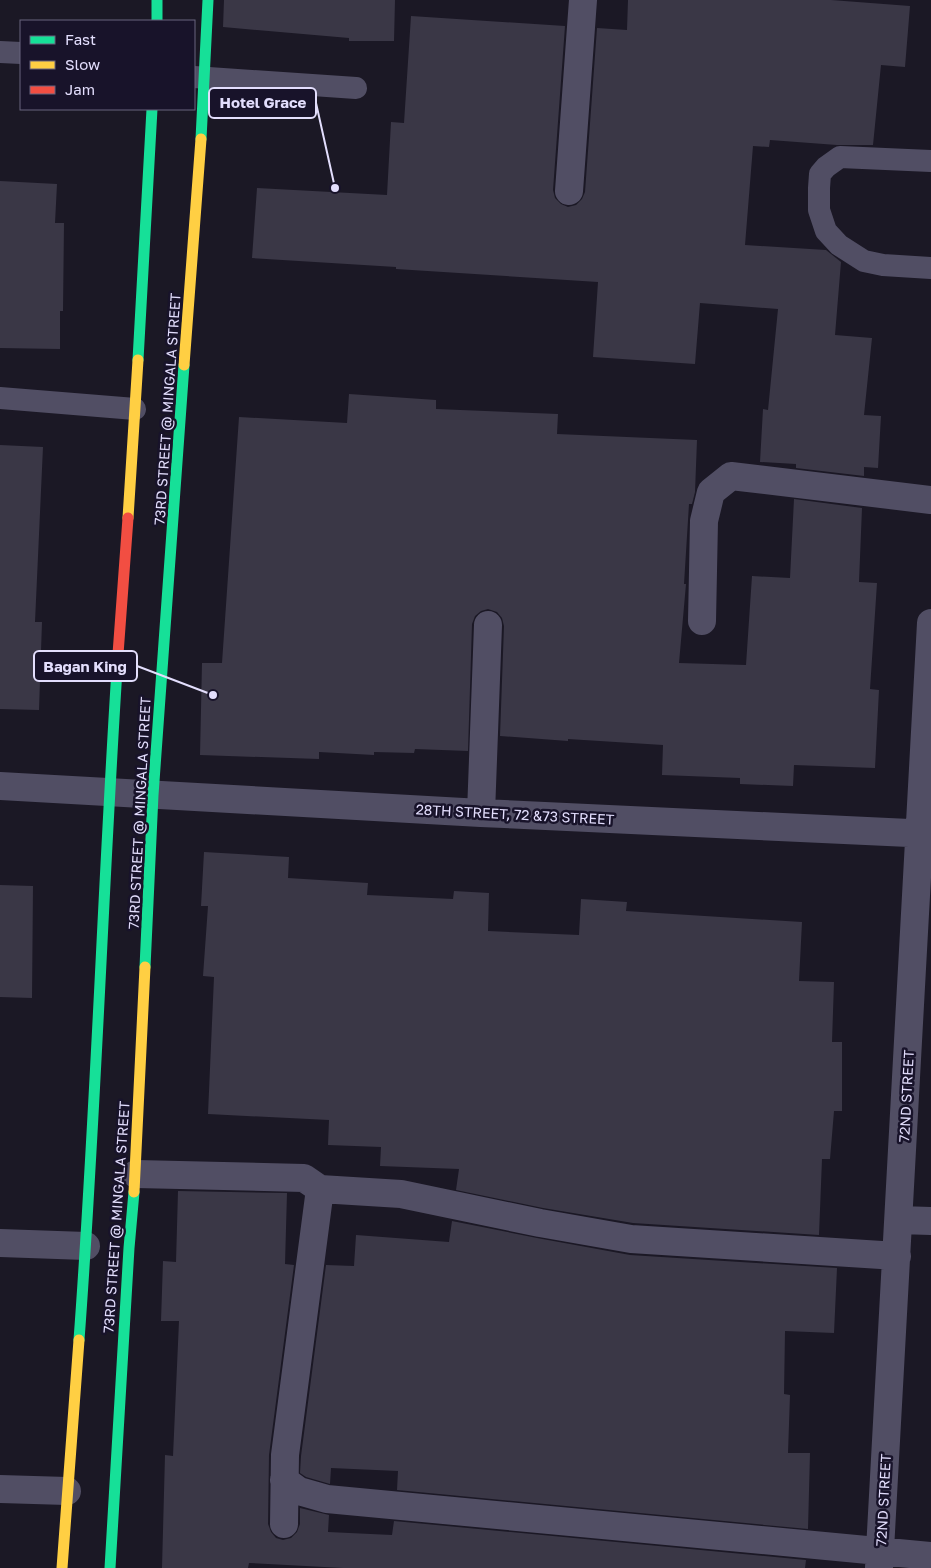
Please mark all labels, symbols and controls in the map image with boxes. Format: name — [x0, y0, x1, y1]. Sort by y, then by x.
legend — [20, 20, 195, 110]
text: Fast — [65, 30, 96, 48]
text: Slow — [65, 55, 100, 73]
text: Jam — [65, 80, 95, 98]
callout: Hotel Grace — [209, 88, 316, 118]
text: Hotel Grace — [220, 93, 307, 111]
street label: 73RD STREET @ MINGALA STREET — [150, 292, 184, 526]
callout: Bagan King — [34, 651, 137, 681]
text: Bagan King — [43, 657, 127, 675]
street label: 73RD STREET @ MINGALA STREET — [124, 696, 154, 930]
street label: 28TH STREET, 72 &73 STREET — [415, 800, 615, 828]
street label: 72ND STREET — [895, 1049, 917, 1143]
street label: 73RD STREET @ MINGALA STREET — [99, 1100, 133, 1334]
street label: 72ND STREET — [872, 1453, 894, 1547]

